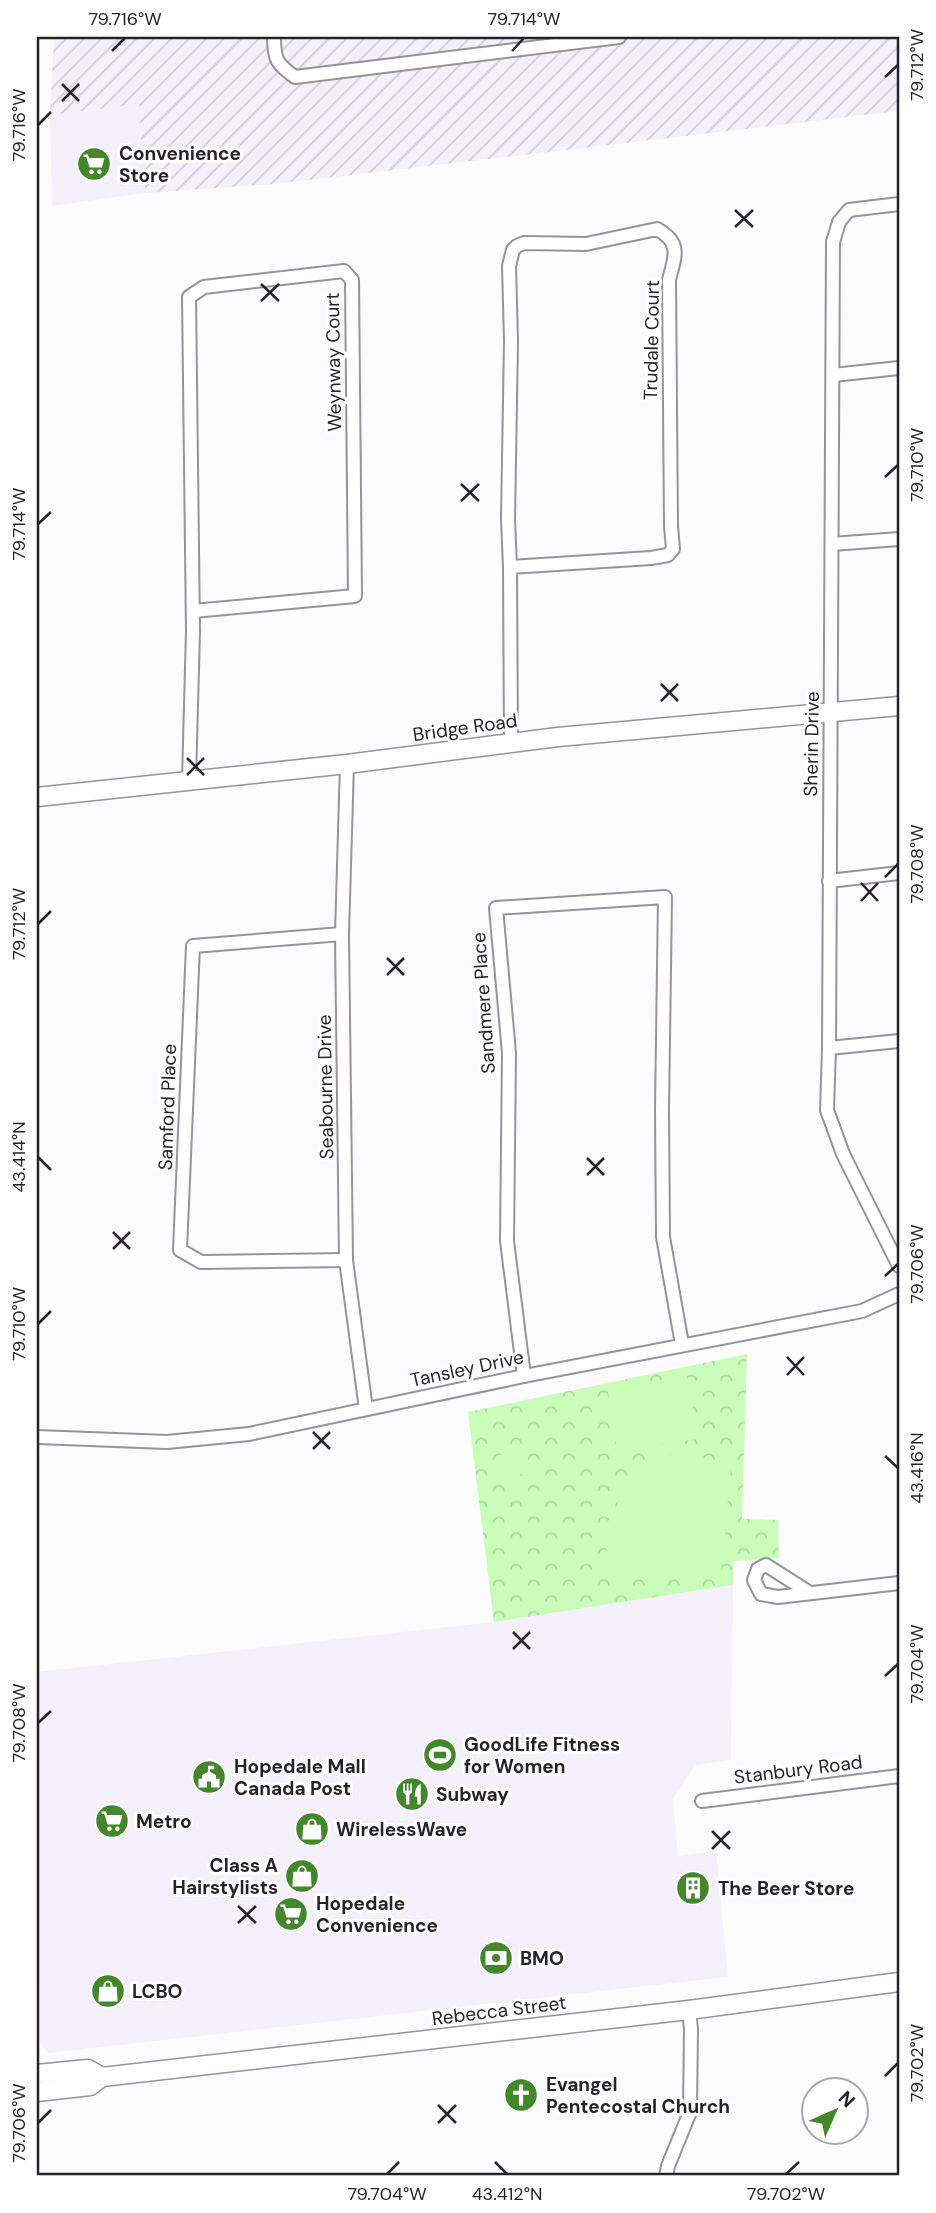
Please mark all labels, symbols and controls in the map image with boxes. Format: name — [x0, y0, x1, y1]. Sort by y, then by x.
text: 79.716°W — [88, 7, 162, 31]
text: 79.714°W — [488, 7, 560, 31]
text: 79.712°W — [905, 29, 929, 101]
text: 79.716°W — [7, 88, 31, 162]
place label: Convenience Store — [119, 141, 241, 188]
supermarket icon: Convenience Store — [75, 145, 113, 183]
street label: Trudale Court — [638, 280, 665, 400]
street label: Weynway Court — [320, 292, 347, 432]
text: 79.710°W — [905, 428, 929, 502]
text: 79.714°W — [7, 488, 31, 560]
street label: Sherin Drive — [798, 691, 825, 797]
street label: Bridge Road — [411, 708, 519, 747]
text: 79.708°W — [905, 824, 929, 904]
text: 79.712°W — [7, 888, 31, 960]
street label: Sandmere Place — [466, 931, 501, 1075]
street label: Seabourne Drive — [312, 1014, 339, 1160]
street label: Samford Place — [153, 1043, 182, 1171]
text: 43.414°N — [7, 1121, 31, 1193]
text: 79.706°W — [905, 1224, 929, 1304]
text: 79.710°W — [7, 1287, 31, 1361]
street label: Tansley Drive — [408, 1344, 526, 1393]
text: 43.416°N — [905, 1432, 929, 1504]
text: 79.704°W — [905, 1624, 929, 1704]
text: 79.708°W — [7, 1683, 31, 1763]
place label: GoodLife Fitness for Women — [464, 1732, 620, 1779]
sports icon: GoodLife Fitness for Women — [421, 1736, 459, 1774]
street label: Stanbury Road — [732, 1749, 864, 1790]
place label: Hopedale Mall Canada Post — [234, 1754, 366, 1801]
public building icon: Hopedale Mall Canada Post — [190, 1758, 228, 1796]
restaurant icon: Subway — [393, 1775, 431, 1813]
place label: Subway — [436, 1782, 509, 1807]
supermarket icon: Metro — [93, 1802, 131, 1840]
place label: Metro — [136, 1809, 192, 1834]
shop icon: WirelessWave — [293, 1810, 331, 1848]
place label: WirelessWave — [336, 1817, 467, 1842]
place label: Class A Hairstylists — [172, 1853, 279, 1900]
shop icon: Class A Hairstylists — [283, 1857, 321, 1895]
building icon: The Beer Store — [674, 1869, 712, 1907]
place label: The Beer Store — [718, 1876, 854, 1901]
place label: Hopedale Convenience — [316, 1891, 438, 1938]
supermarket icon: Hopedale Convenience — [272, 1895, 310, 1933]
bank icon: BMO — [477, 1939, 515, 1977]
place label: BMO — [520, 1946, 564, 1971]
shop icon: LCBO — [89, 1972, 127, 2010]
place label: LCBO — [132, 1979, 183, 2004]
street label: Rebecca Street — [430, 1990, 568, 2031]
text: 79.702°W — [905, 2024, 929, 2102]
place label: Evangel Pentecostal Church — [546, 2072, 730, 2119]
church icon: Evangel Pentecostal Church — [502, 2076, 540, 2114]
north arrow — [800, 2076, 870, 2146]
text: 79.706°W — [7, 2083, 31, 2163]
text: N — [833, 2086, 860, 2113]
text: 79.704°W — [347, 2182, 427, 2206]
text: 43.412°N — [472, 2182, 542, 2206]
text: 79.702°W — [747, 2182, 825, 2206]

